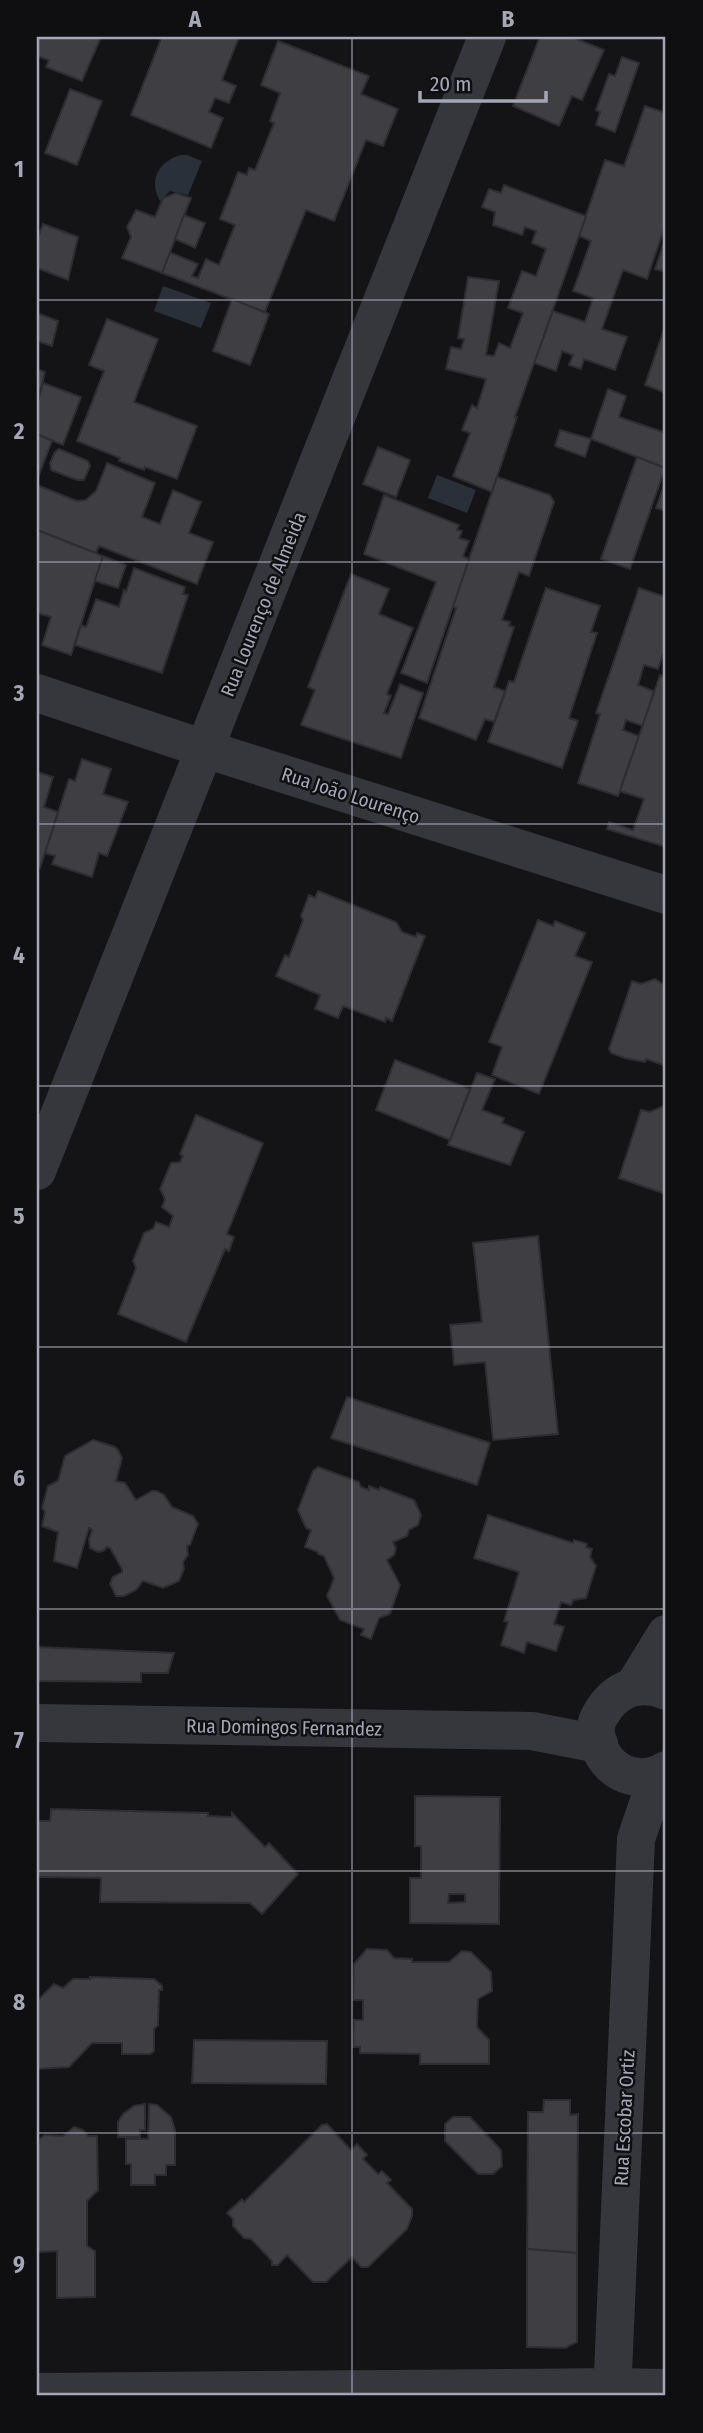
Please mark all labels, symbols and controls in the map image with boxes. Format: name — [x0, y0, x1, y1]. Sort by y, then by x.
text: A — [188, 5, 202, 33]
text: B — [502, 5, 515, 33]
scale bar — [420, 60, 546, 104]
text: 20 m — [430, 71, 471, 97]
text: 1 — [14, 155, 24, 183]
text: 2 — [13, 417, 25, 445]
street label: Rua Lourenço de Almeida — [216, 509, 311, 700]
text: 3 — [13, 679, 25, 707]
street label: Rua João Lourenço — [279, 762, 423, 829]
text: 4 — [13, 941, 25, 969]
text: 5 — [13, 1202, 25, 1230]
text: 6 — [13, 1464, 25, 1492]
street label: Rua Domingos Fernandez — [186, 1714, 382, 1741]
text: 7 — [14, 1726, 24, 1754]
text: 8 — [13, 1988, 25, 2016]
street label: Rua Escobar Ortiz — [609, 2049, 640, 2187]
text: 9 — [13, 2250, 25, 2278]

